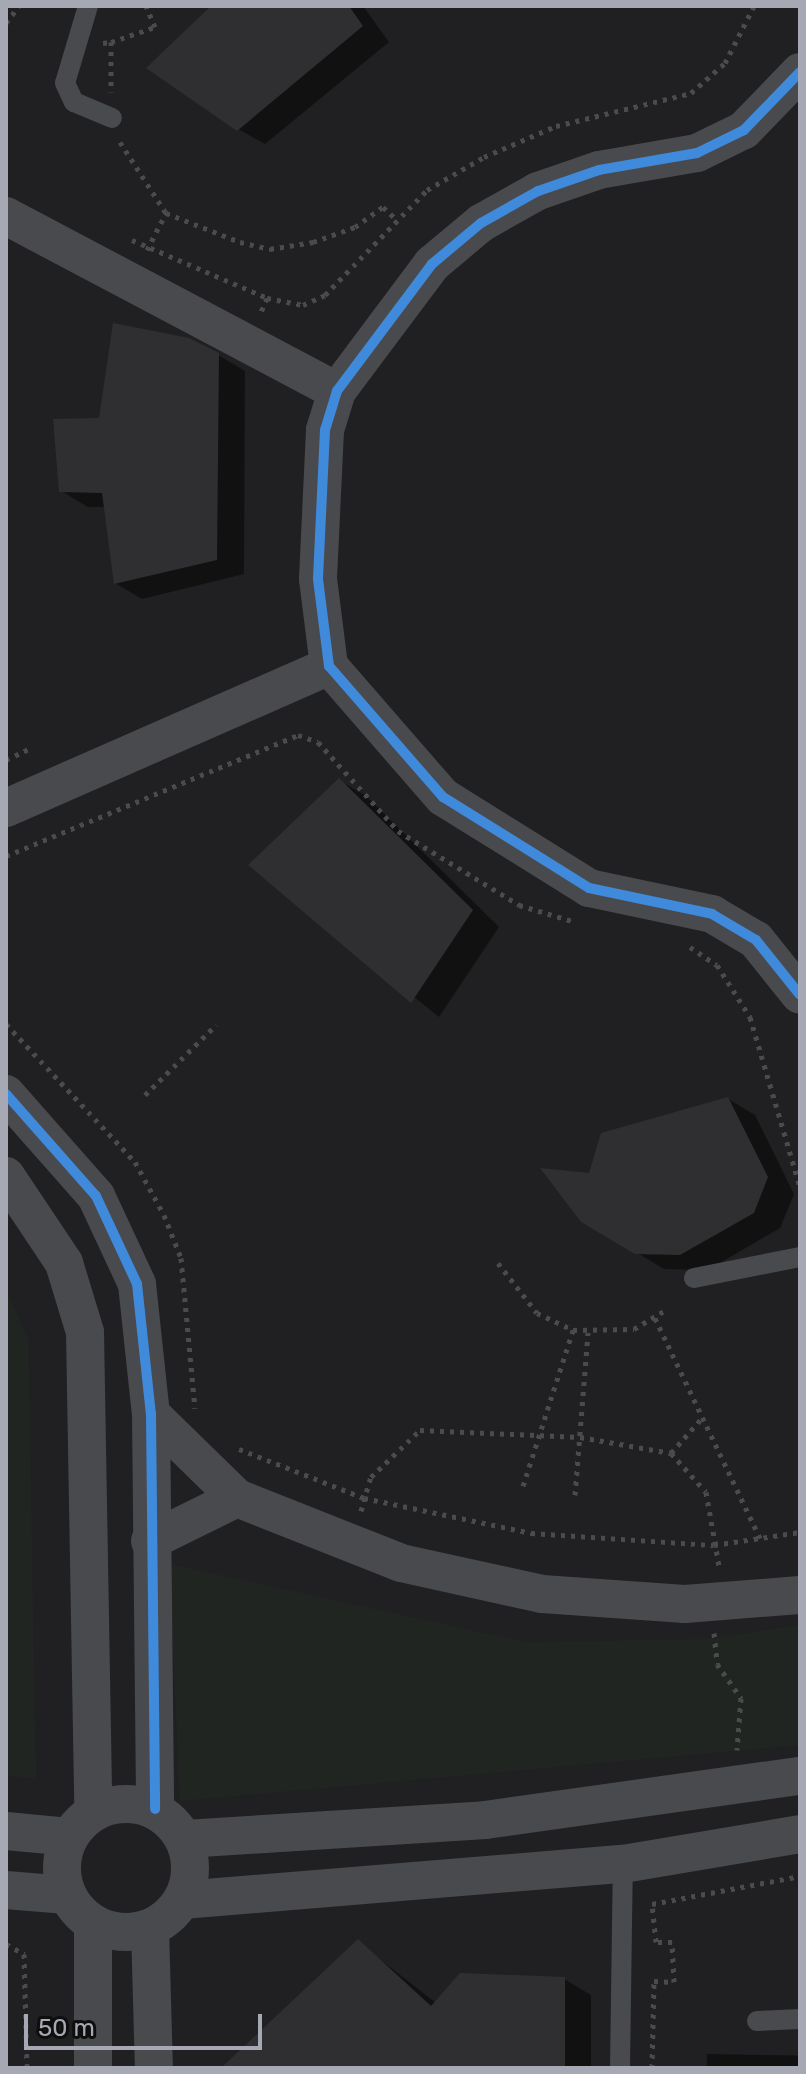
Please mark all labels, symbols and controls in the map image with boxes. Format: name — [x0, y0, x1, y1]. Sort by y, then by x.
scale bar — [28, 1998, 266, 2048]
text: 50 m — [38, 2014, 95, 2042]

